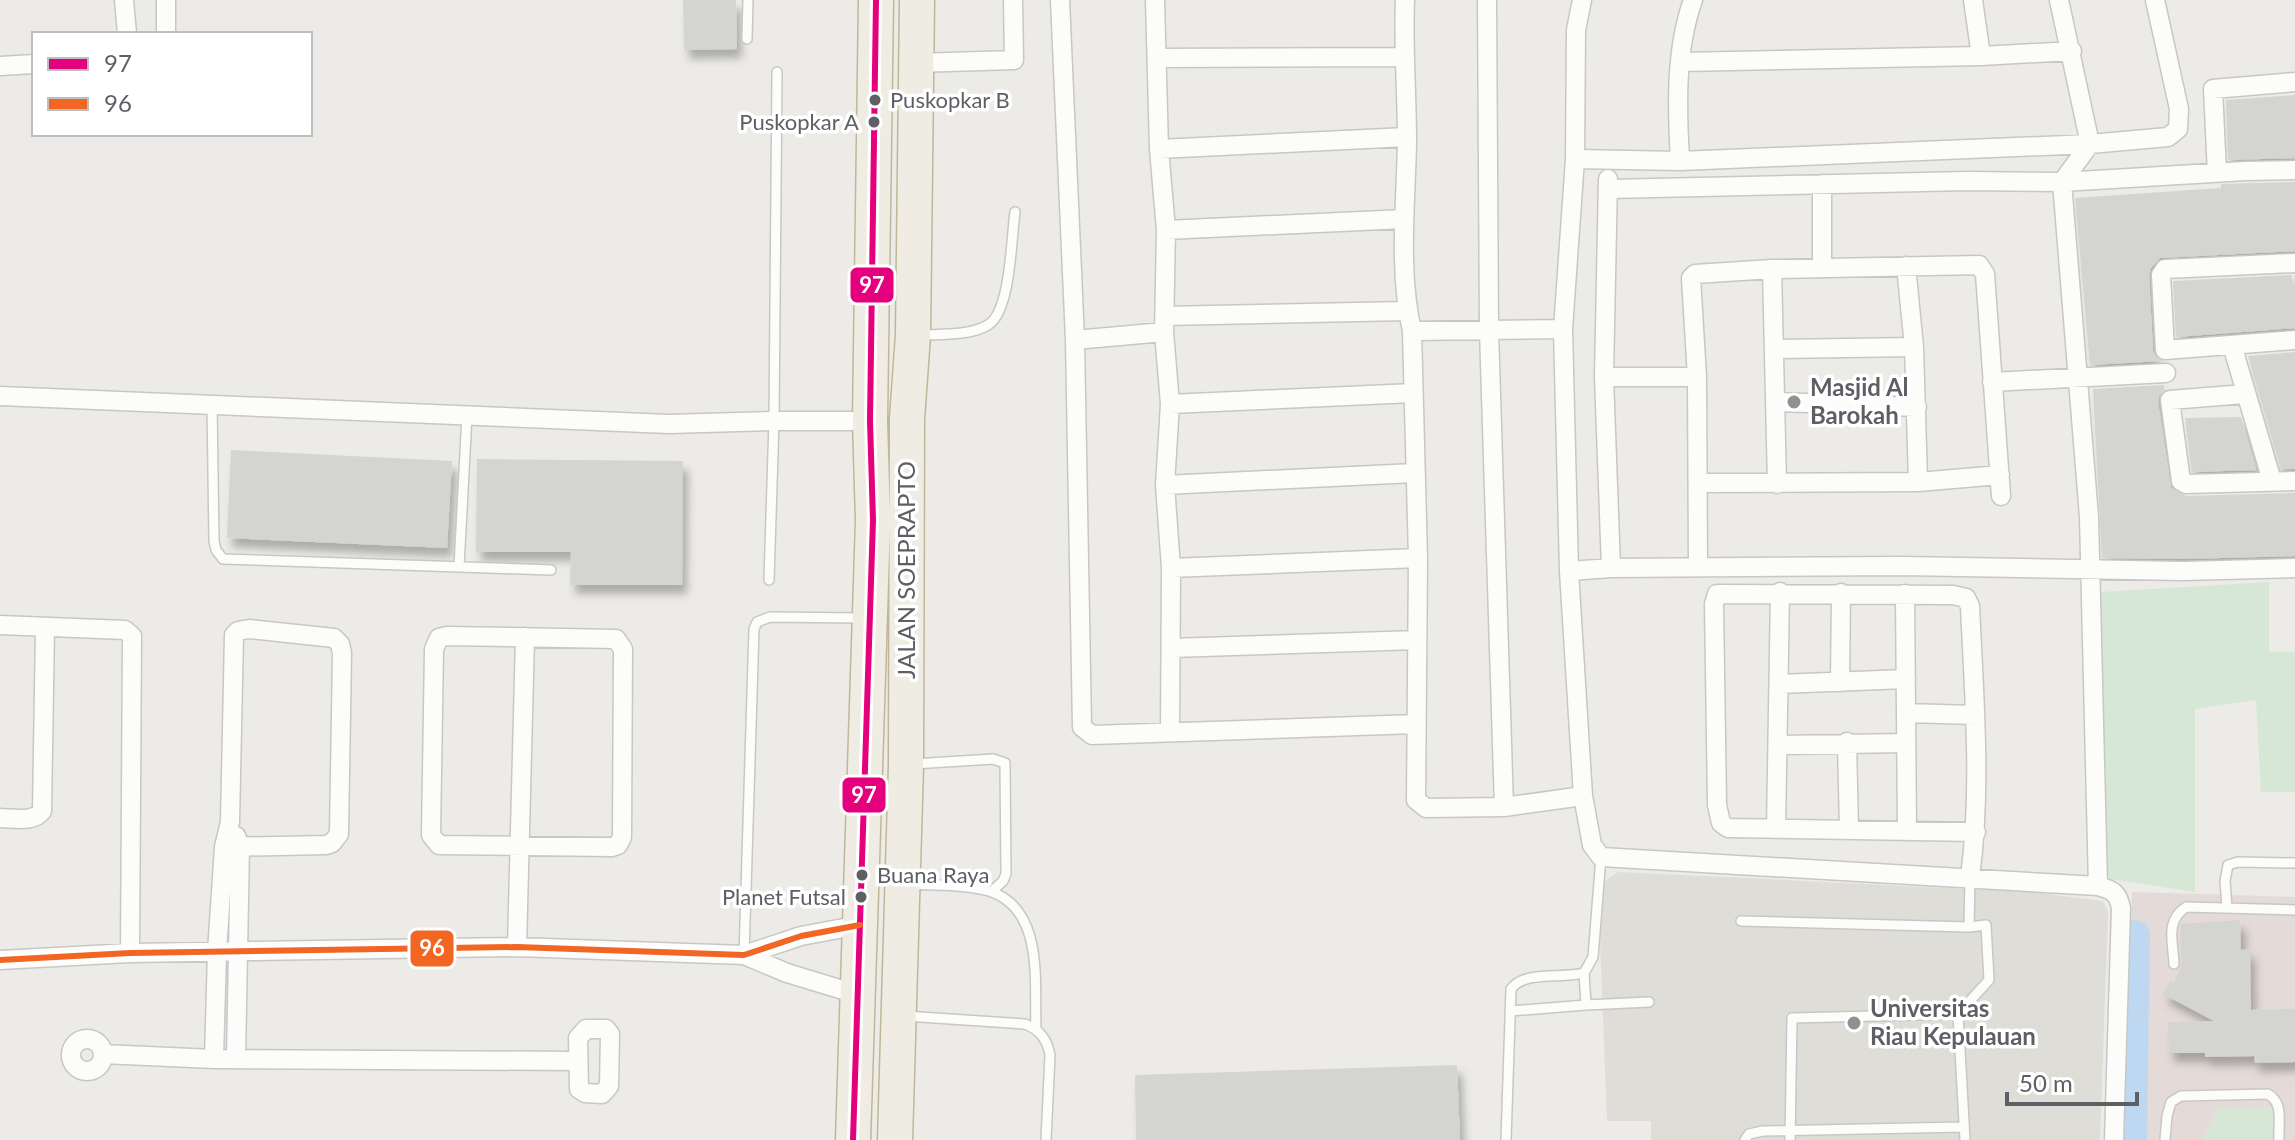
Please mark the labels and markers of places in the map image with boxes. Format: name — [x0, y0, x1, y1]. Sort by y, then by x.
place label: Puskopkar B — [890, 86, 1010, 113]
marker: Puskopkar B — [867, 92, 883, 108]
place label: Puskopkar A — [739, 108, 859, 135]
marker: Puskopkar A — [866, 114, 882, 130]
place label: Masjid Al Barokah — [1810, 372, 1909, 429]
marker: Masjid Al Barokah — [1785, 393, 1803, 411]
place label: Buana Raya — [877, 861, 989, 888]
marker: Buana Raya — [854, 867, 870, 883]
place label: Planet Futsal — [722, 883, 846, 910]
marker: Planet Futsal — [853, 889, 869, 905]
place label: Universitas Riau Kepulauan — [1870, 993, 2036, 1050]
marker: Universitas Riau Kepulauan — [1845, 1014, 1863, 1032]

